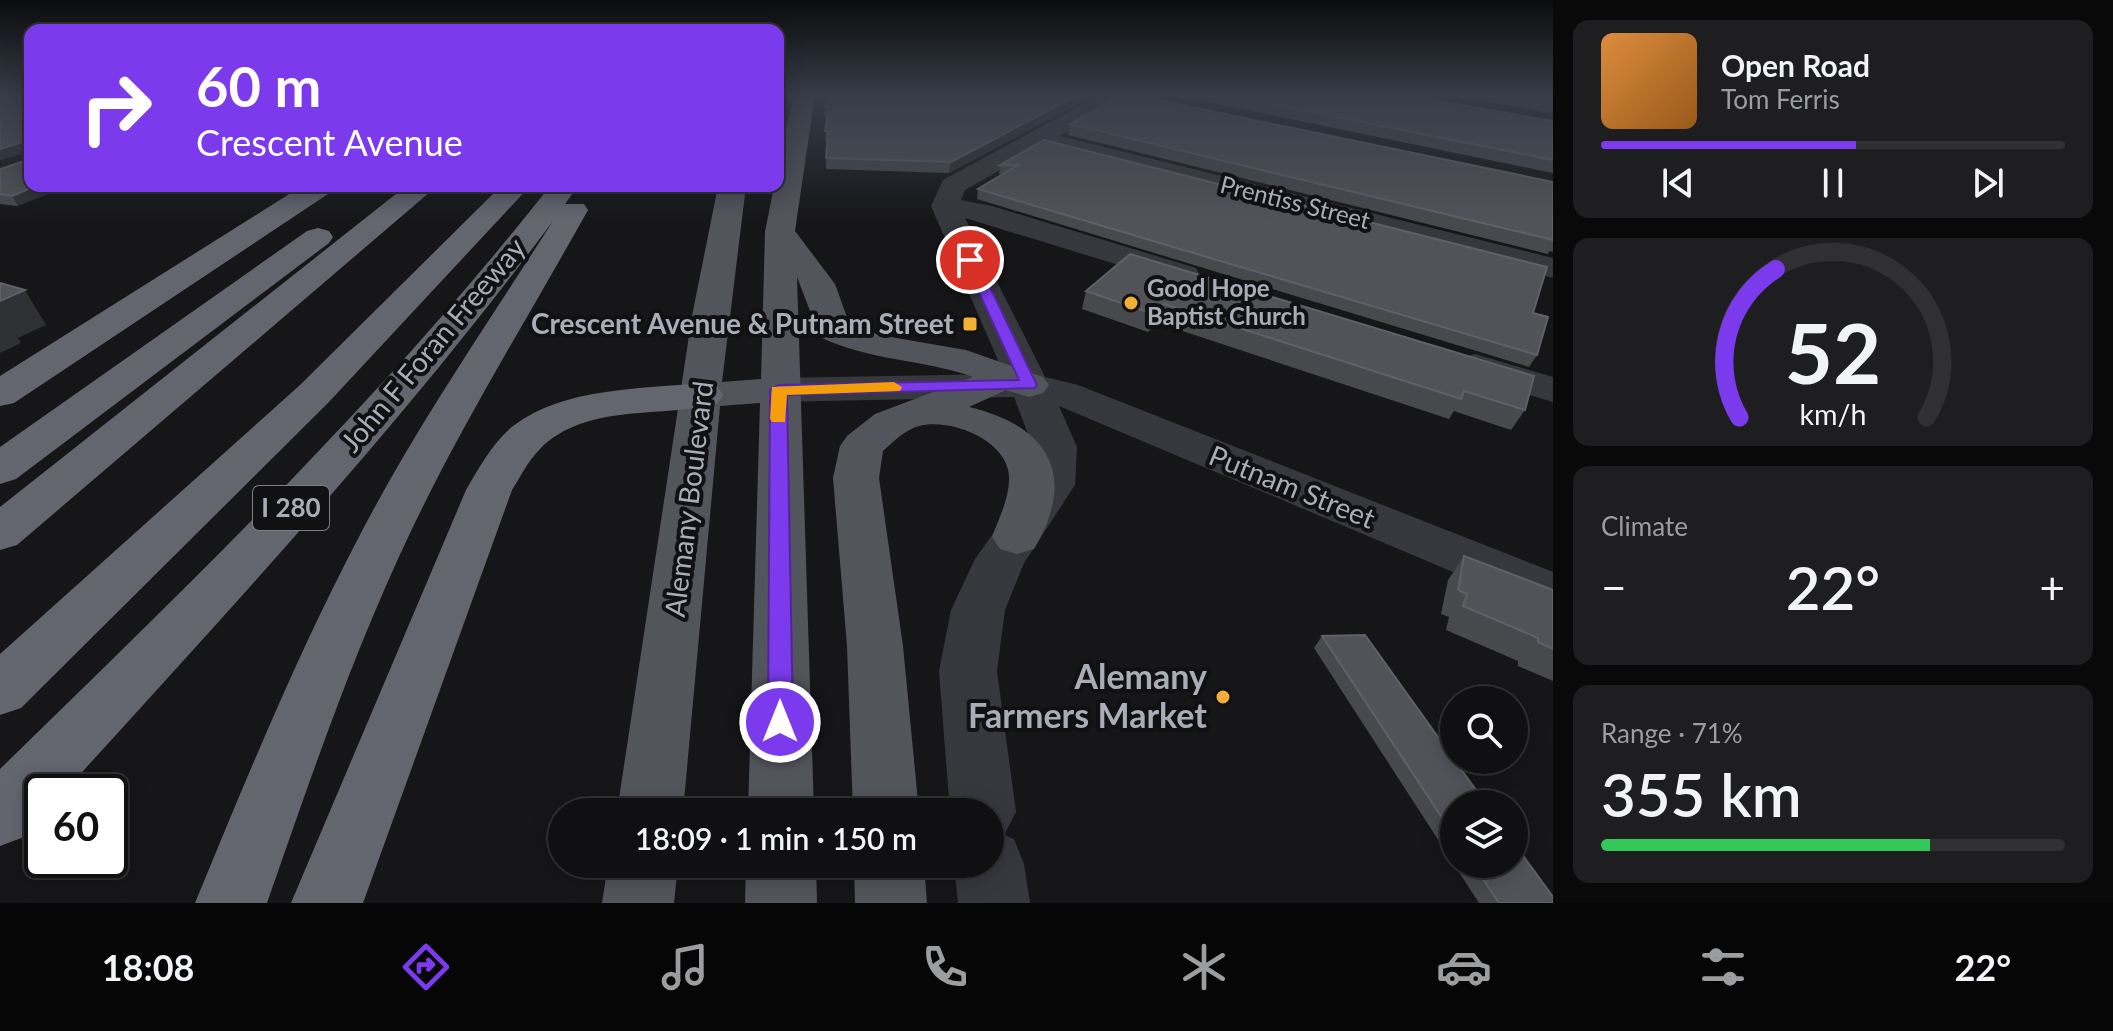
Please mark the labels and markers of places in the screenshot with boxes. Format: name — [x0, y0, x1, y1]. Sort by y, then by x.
pin — [936, 226, 1004, 294]
place label: Good Hope Baptist Church — [1147, 273, 1306, 330]
marker: Good Hope Baptist Church — [1122, 294, 1140, 312]
place label: Crescent Avenue & Putnam Street — [531, 306, 955, 340]
marker: Crescent Avenue & Putnam Street — [961, 315, 979, 333]
place label: Alemany Farmers Market — [968, 655, 1207, 735]
marker: Alemany Farmers Market — [1214, 688, 1232, 706]

